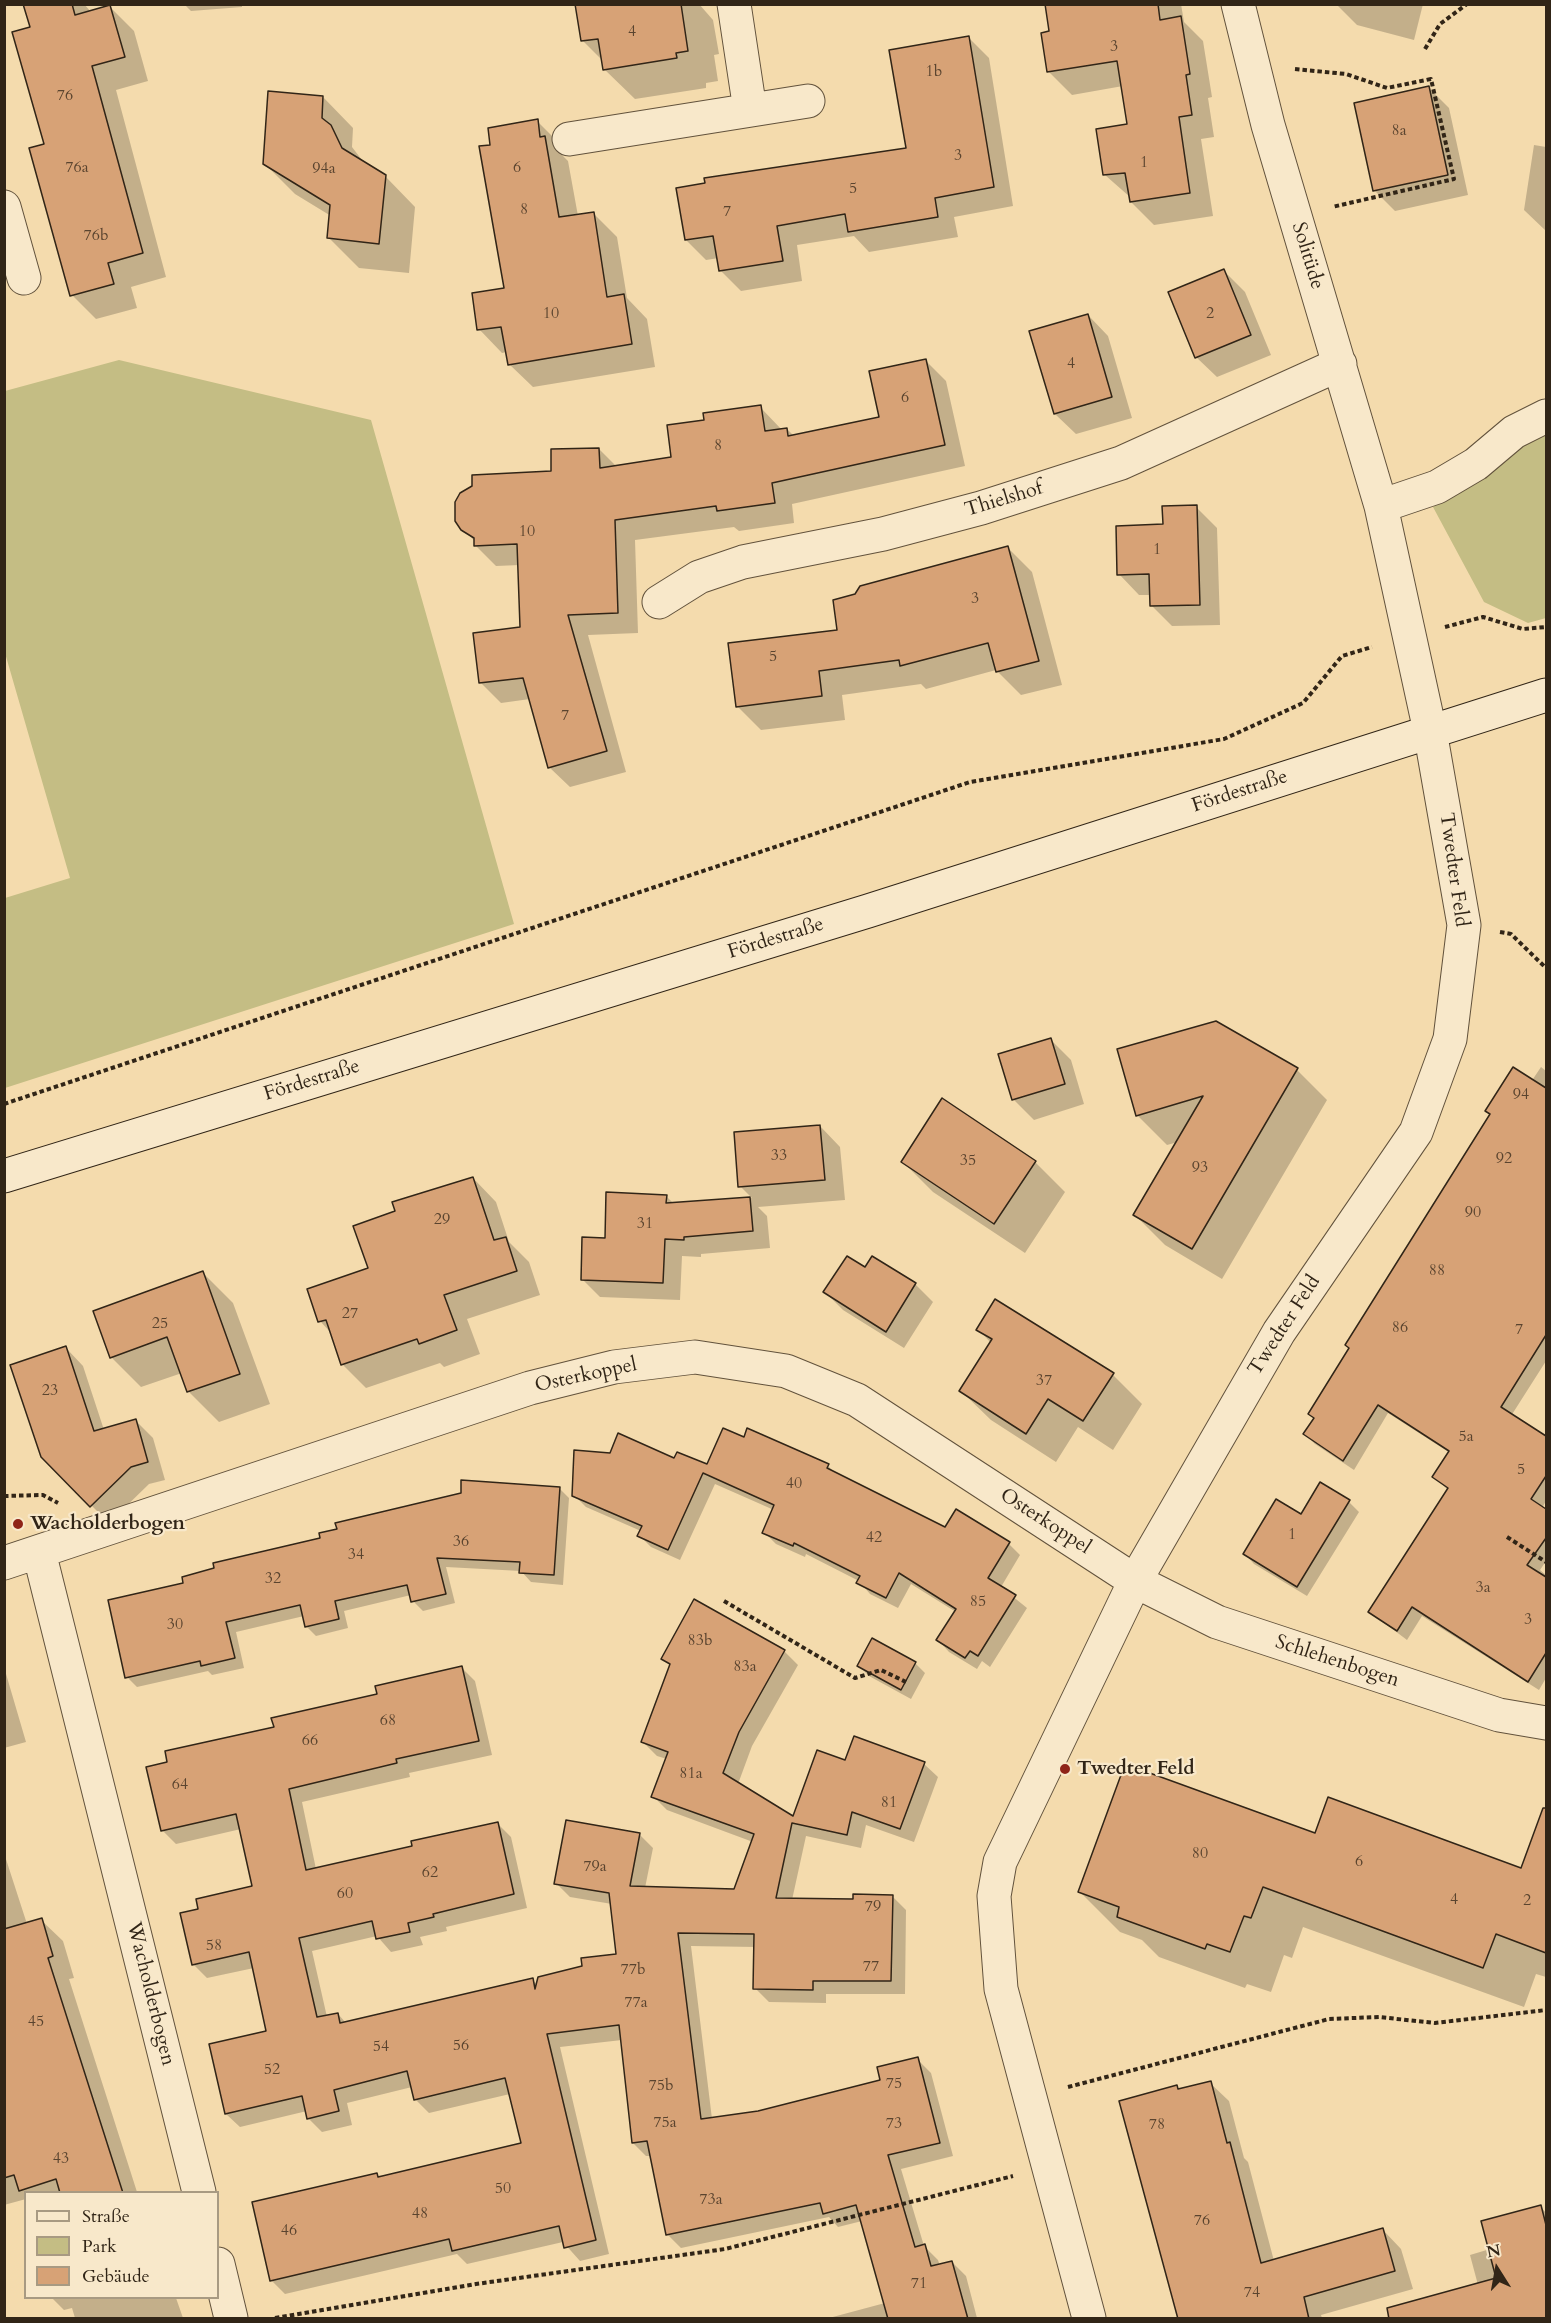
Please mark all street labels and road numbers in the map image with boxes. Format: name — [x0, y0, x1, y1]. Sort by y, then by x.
street label: Solitüde — [1286, 220, 1328, 292]
street label: Thielshof — [962, 477, 1046, 523]
street label: Fördestraße — [1189, 765, 1291, 819]
street label: Twedter Feld — [1433, 812, 1473, 928]
street label: Fördestraße — [725, 913, 827, 965]
street label: Fördestraße — [261, 1055, 363, 1107]
street label: Twedter Feld — [1244, 1271, 1326, 1381]
street label: Osterkoppel — [533, 1353, 639, 1399]
street label: Osterkoppel — [995, 1484, 1095, 1560]
street label: Schlehenbogen — [1272, 1631, 1402, 1693]
street label: Wacholderbogen — [121, 1920, 179, 2068]

